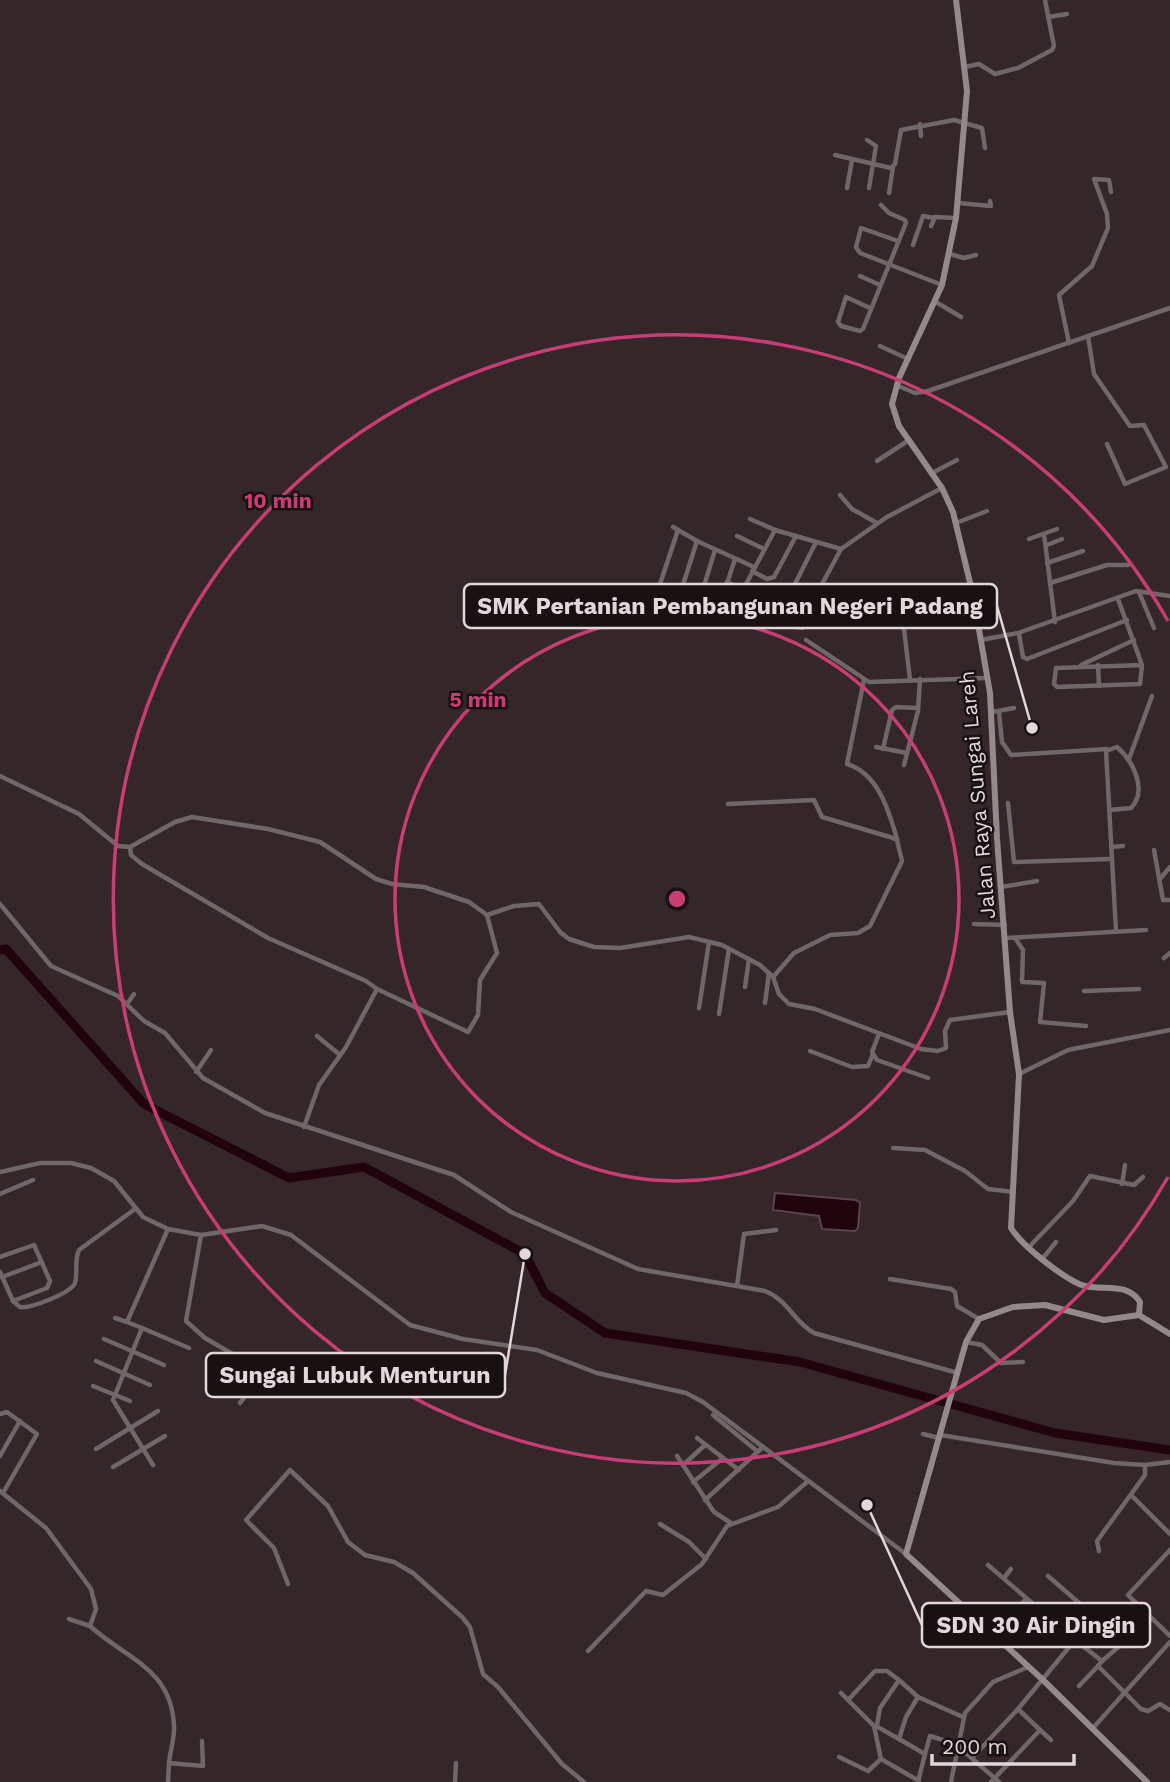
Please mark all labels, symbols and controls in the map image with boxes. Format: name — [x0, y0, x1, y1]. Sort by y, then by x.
text: 10 min — [244, 488, 312, 513]
callout: SMK Pertanian Pembangunan Negeri Padang — [464, 584, 997, 628]
text: SMK Pertanian Pembangunan Negeri Padang — [477, 593, 983, 620]
street label: Jalan Raya Sungai Lareh — [954, 670, 1000, 920]
text: 5 min — [449, 687, 507, 712]
centre of rings — [665, 887, 689, 911]
callout: Sungai Lubuk Menturun — [206, 1353, 505, 1397]
text: Sungai Lubuk Menturun — [220, 1362, 490, 1389]
callout: SDN 30 Air Dingin — [922, 1603, 1150, 1647]
text: SDN 30 Air Dingin — [936, 1612, 1136, 1639]
scale bar — [932, 1722, 1074, 1766]
text: 200 m — [942, 1734, 1008, 1759]

